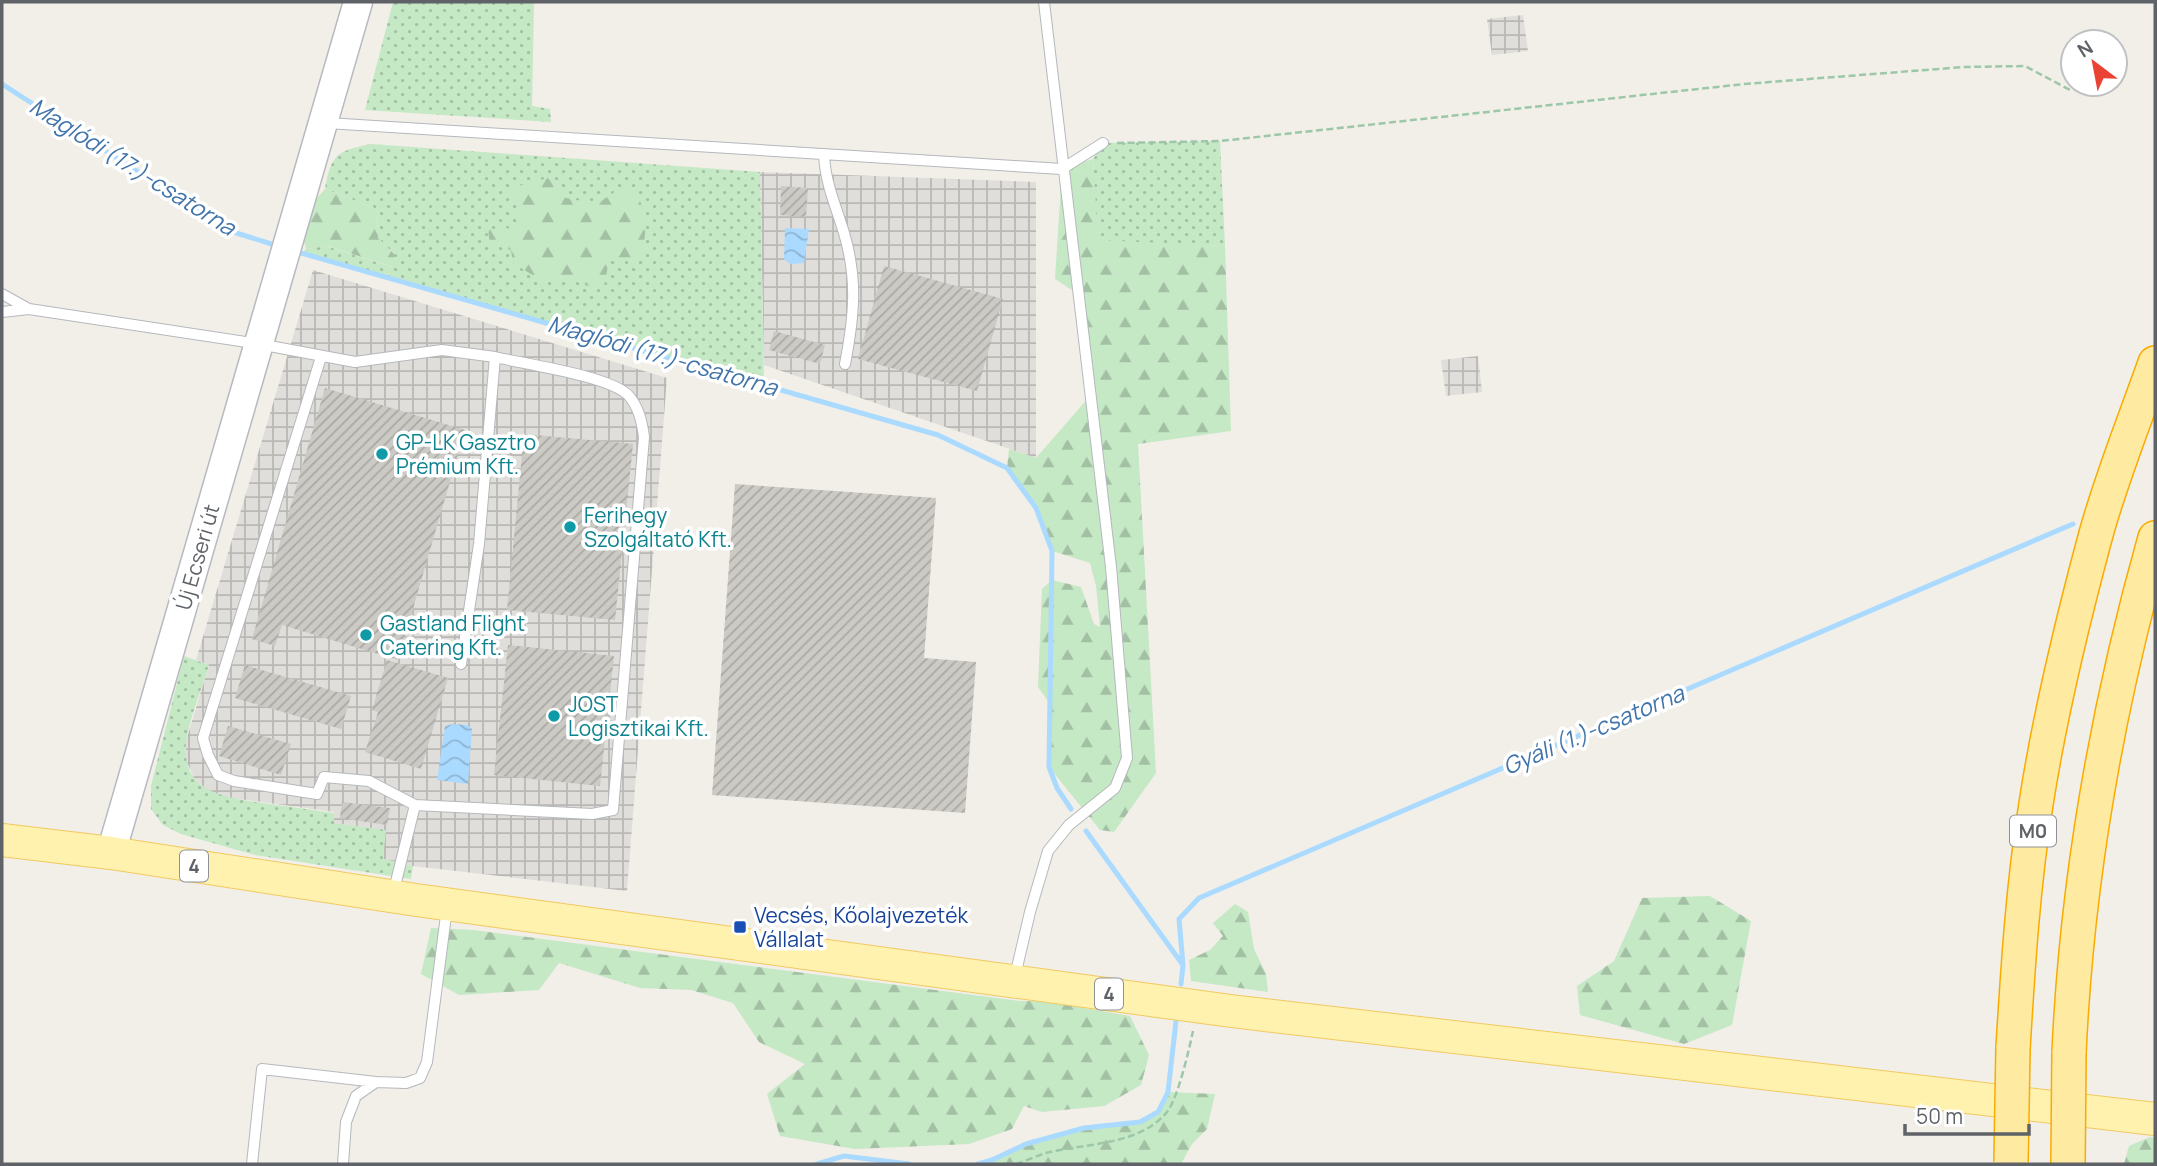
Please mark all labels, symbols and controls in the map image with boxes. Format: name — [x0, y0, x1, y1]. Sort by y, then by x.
north arrow — [2059, 28, 2129, 98]
text: N — [2072, 34, 2098, 63]
water label: Maglódi (17.)-csatorna — [24, 90, 243, 243]
water label: Maglódi (17.)-csatorna — [545, 307, 783, 403]
place label: GP-LK Gasztro Prémium Kft. — [396, 428, 536, 480]
marker: GP-LK Gasztro Prémium Kft. — [374, 446, 390, 462]
street label: Új Ecseri út — [169, 501, 225, 613]
place label: Ferihegy Szolgáltató Kft. — [584, 501, 732, 553]
marker: Ferihegy Szolgáltató Kft. — [562, 519, 578, 535]
place label: Gastland Flight Catering Kft. — [380, 609, 525, 661]
marker: Gastland Flight Catering Kft. — [358, 627, 374, 643]
water label: Gyáli (1.)-csatorna — [1498, 676, 1690, 782]
place label: JOST Logisztikai Kft. — [568, 690, 709, 742]
marker: JOST Logisztikai Kft. — [546, 708, 562, 724]
road number: M0 — [2010, 816, 2056, 846]
road number: 4 — [180, 850, 208, 881]
place label: Vecsés, Kőolajvezeték Vállalat — [754, 901, 968, 953]
marker: Vecsés, Kőolajvezeték Vállalat — [732, 919, 748, 935]
road number: 4 — [1095, 978, 1123, 1010]
scale bar — [1905, 1092, 2029, 1136]
text: 50 m — [1916, 1102, 1963, 1130]

